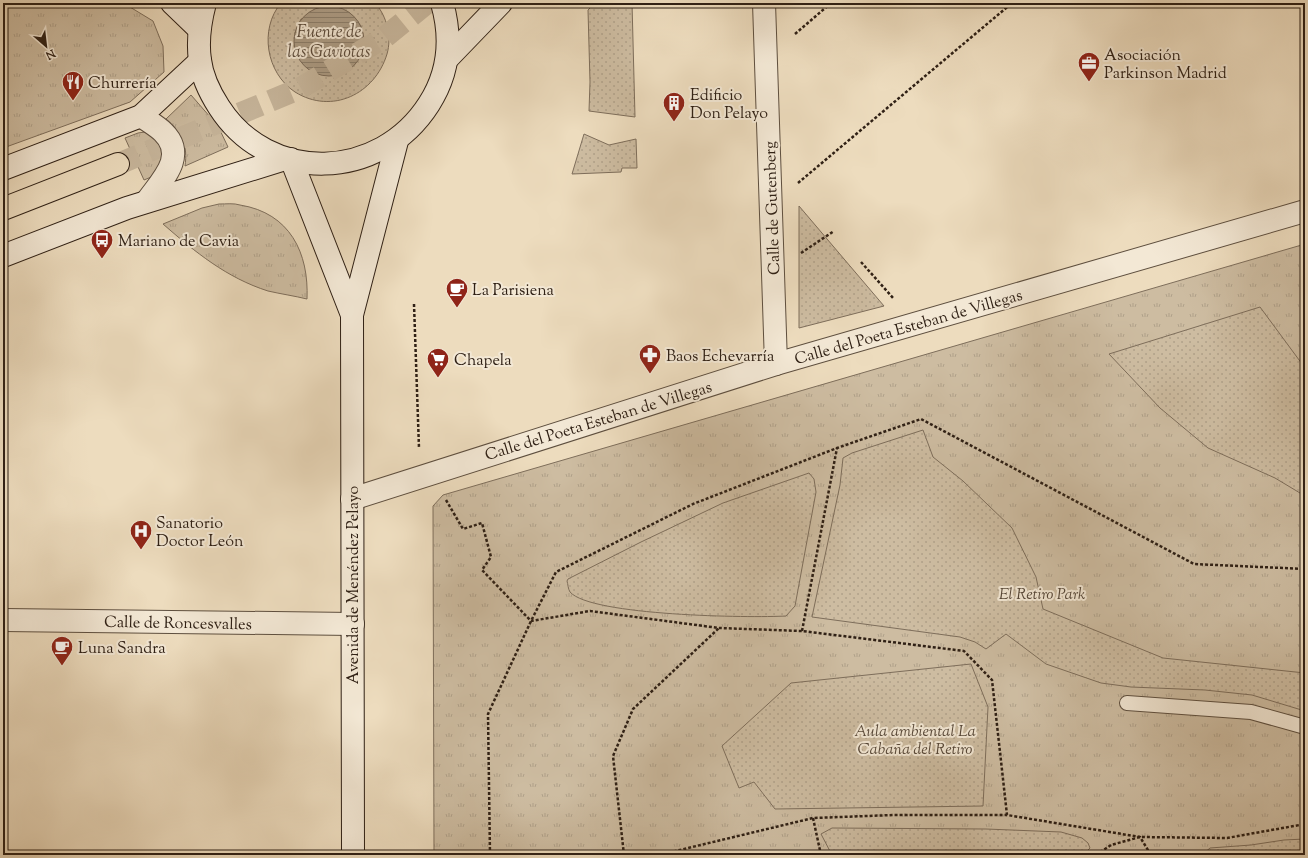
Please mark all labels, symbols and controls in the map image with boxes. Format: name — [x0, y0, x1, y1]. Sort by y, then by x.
water label: Fuente de las Gaviotas — [288, 21, 371, 65]
north arrow — [26, 26, 66, 66]
text: N — [42, 44, 59, 63]
place label: Asociación Parkinson Madrid — [1104, 45, 1227, 86]
office icon: Asociación Parkinson Madrid — [1076, 50, 1102, 83]
restaurant icon: Churrería — [60, 69, 86, 102]
place label: Churrería — [88, 73, 157, 96]
place label: Edificio Don Pelayo — [690, 85, 768, 126]
building icon: Edificio Don Pelayo — [661, 90, 687, 123]
street label: Calle de Gutenberg — [760, 140, 787, 275]
bus stop icon: Mariano de Cavia — [89, 227, 115, 260]
place label: Mariano de Cavia — [118, 231, 240, 254]
cafe icon: La Parisiena — [444, 276, 470, 309]
place label: La Parisiena — [472, 280, 555, 303]
street label: Calle del Poeta Esteban de Villegas — [792, 285, 1025, 372]
pharmacy icon: Baos Echevarría — [637, 342, 663, 375]
supermarket icon: Chapela — [425, 346, 451, 379]
place label: Baos Echevarría — [666, 346, 775, 369]
place label: Chapela — [454, 350, 512, 373]
street label: Calle del Poeta Esteban de Villegas — [482, 377, 715, 468]
street label: Avenida de Menéndez Pelayo — [343, 486, 366, 684]
place label: Sanatorio Doctor León — [156, 513, 244, 554]
hospital icon: Sanatorio Doctor León — [128, 518, 154, 551]
park label: El Retiro Park — [999, 584, 1085, 607]
street label: Calle de Roncesvalles — [104, 612, 252, 637]
cafe icon: Luna Sandra — [49, 634, 75, 667]
place label: Luna Sandra — [78, 638, 166, 661]
park label: Aula ambiental La Cabaña del Retiro — [854, 721, 976, 762]

